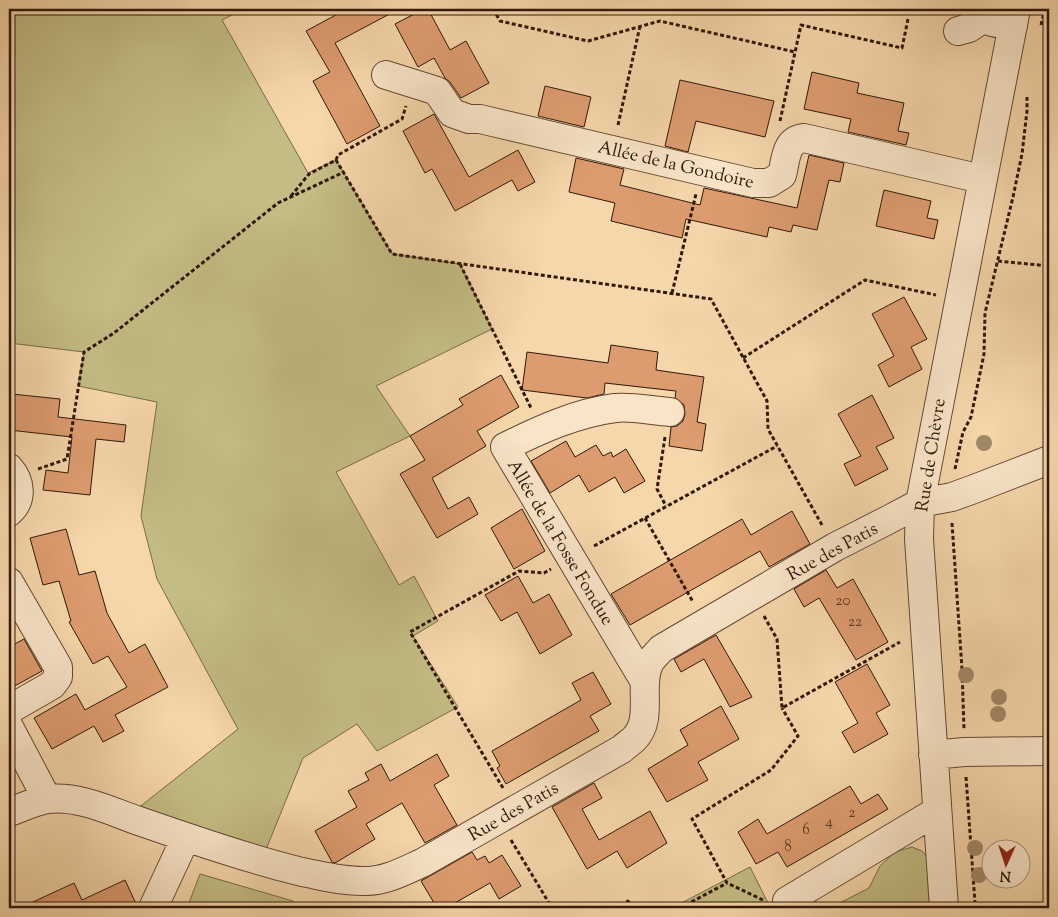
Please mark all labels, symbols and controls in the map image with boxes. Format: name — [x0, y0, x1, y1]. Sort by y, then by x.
street label: Allée de la Gondoire — [595, 135, 756, 197]
street label: Rue de Chèvre — [910, 397, 954, 514]
street label: Allée de la Fosse Fondue — [499, 455, 619, 631]
street label: Rue des Patis — [783, 517, 883, 589]
house number: 20 — [836, 591, 851, 612]
house number: 22 — [848, 612, 862, 633]
street label: Rue des Patis — [464, 776, 564, 849]
house number: 2 — [848, 803, 856, 824]
house number: 4 — [825, 812, 833, 833]
house number: 6 — [802, 820, 810, 841]
house number: 8 — [784, 837, 792, 858]
north arrow — [980, 840, 1030, 890]
text: N — [999, 865, 1012, 885]

